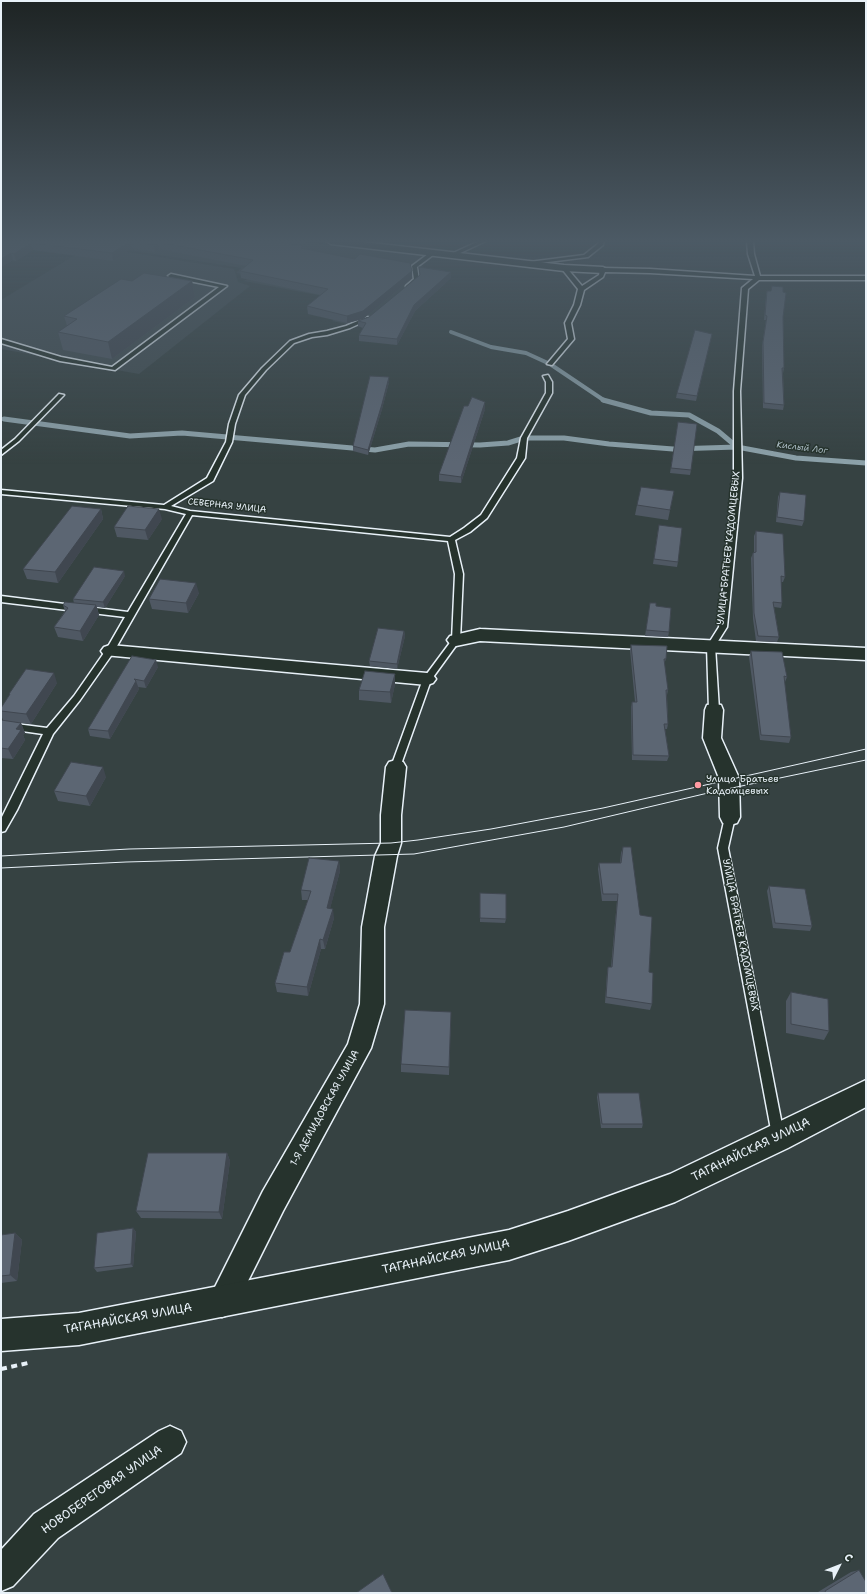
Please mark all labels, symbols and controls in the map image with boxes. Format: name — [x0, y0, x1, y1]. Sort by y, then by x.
water label: Кислый Лог — [776, 440, 828, 456]
street label: УЛИЦА БРАТЬЕВ КАДОМЦЕВЫХ — [715, 470, 743, 626]
street label: СЕВЕРНАЯ УЛИЦА — [187, 496, 267, 516]
place label: Улица Братьев Кадомцевых — [706, 773, 779, 796]
marker: Улица Братьев Кадомцевых — [693, 780, 703, 790]
street label: УЛИЦА БРАТЬЕВ КАДОМЦЕВЫХ — [719, 858, 761, 1012]
street label: 1-Я ДЕМИДОВСКАЯ УЛИЦА — [288, 1048, 362, 1168]
street label: ТАГАНАЙСКАЯ УЛИЦА — [689, 1115, 813, 1185]
street label: ТАГАНАЙСКАЯ УЛИЦА — [381, 1236, 511, 1278]
street label: ТАГАНАЙСКАЯ УЛИЦА — [63, 1301, 193, 1337]
street label: НОВОБЕРЕГОВАЯ УЛИЦА — [39, 1443, 165, 1537]
north arrow — [819, 1546, 859, 1586]
text: С — [840, 1550, 856, 1565]

